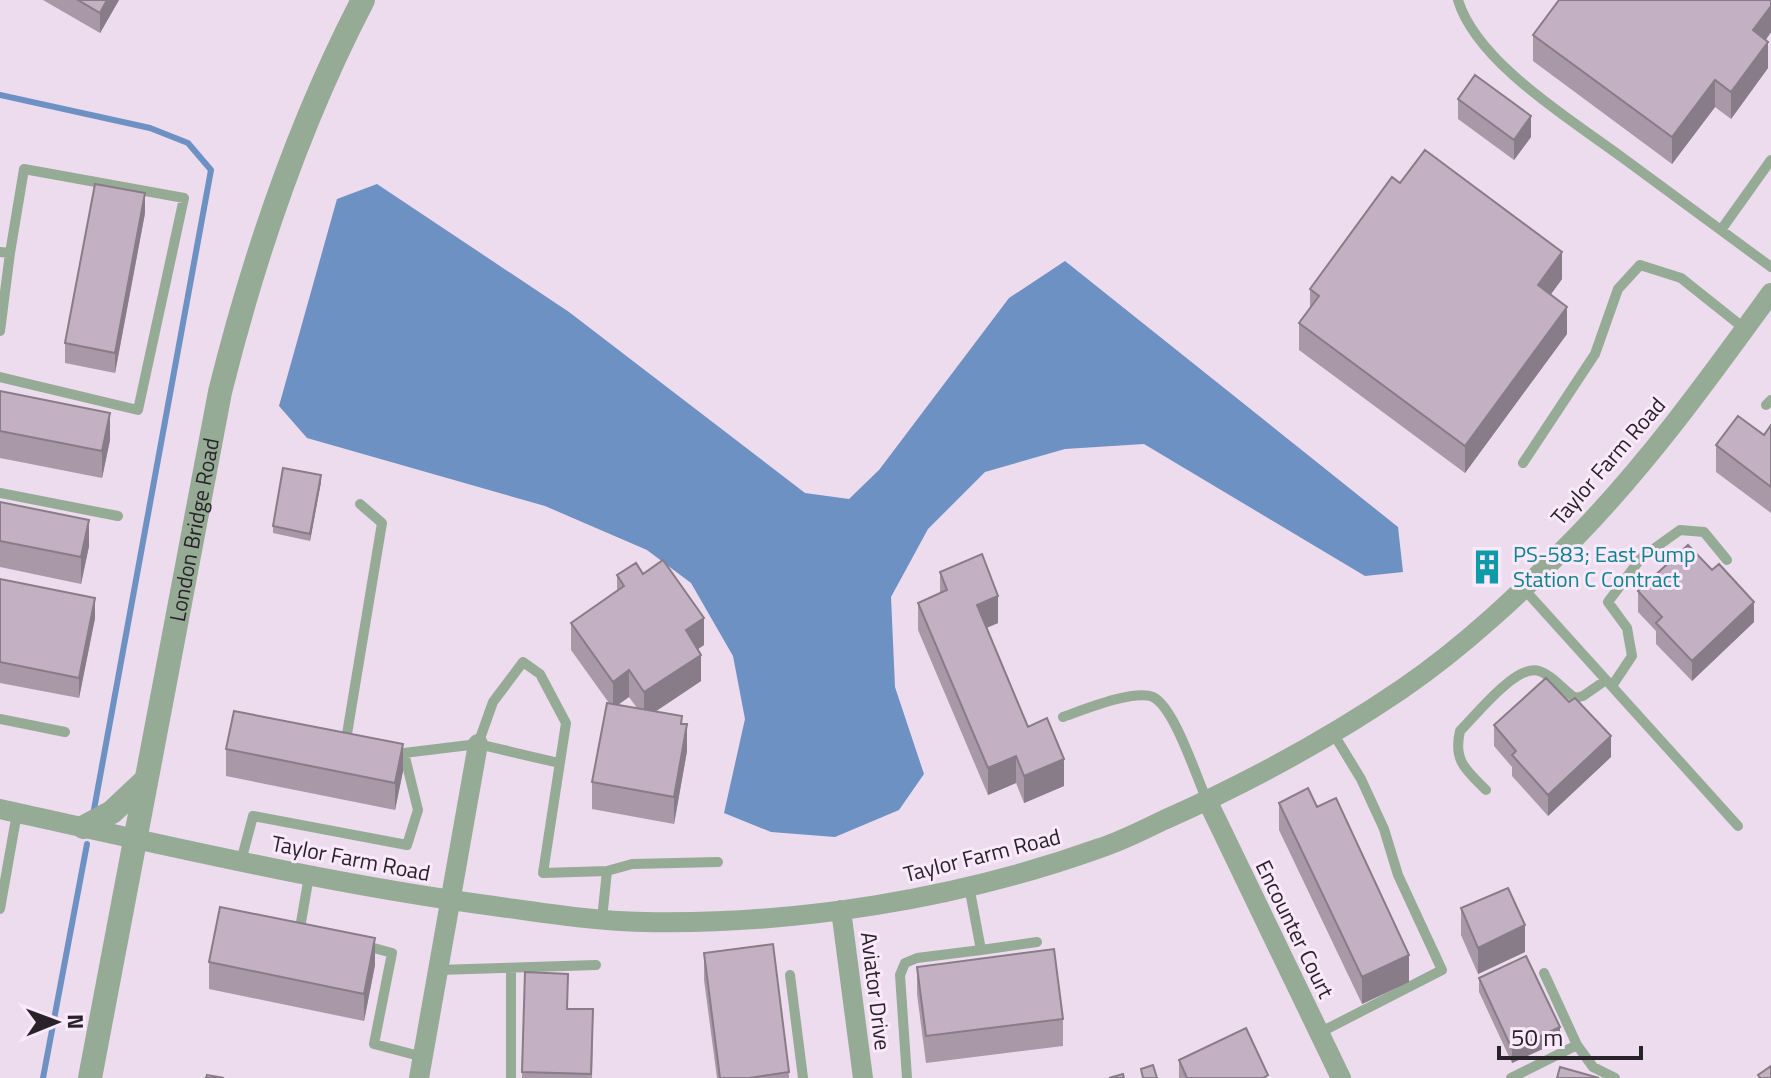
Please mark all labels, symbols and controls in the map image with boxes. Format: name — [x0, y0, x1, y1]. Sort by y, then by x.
street label: Taylor Farm Road — [1542, 389, 1674, 533]
street label: London Bridge Road — [160, 435, 228, 625]
place label: PS-583; East Pump Station C Contract — [1513, 537, 1696, 596]
building icon: PS-583; East Pump Station C Contract — [1468, 548, 1506, 586]
street label: Taylor Farm Road — [900, 819, 1064, 891]
street label: Taylor Farm Road — [269, 826, 433, 890]
street label: Encounter Court — [1247, 854, 1343, 1004]
street label: Aviator Drive — [852, 930, 900, 1052]
north arrow — [16, 982, 96, 1062]
scale bar — [1499, 1010, 1641, 1060]
text: N — [59, 1014, 93, 1030]
text: 50 m — [1511, 1019, 1563, 1055]

